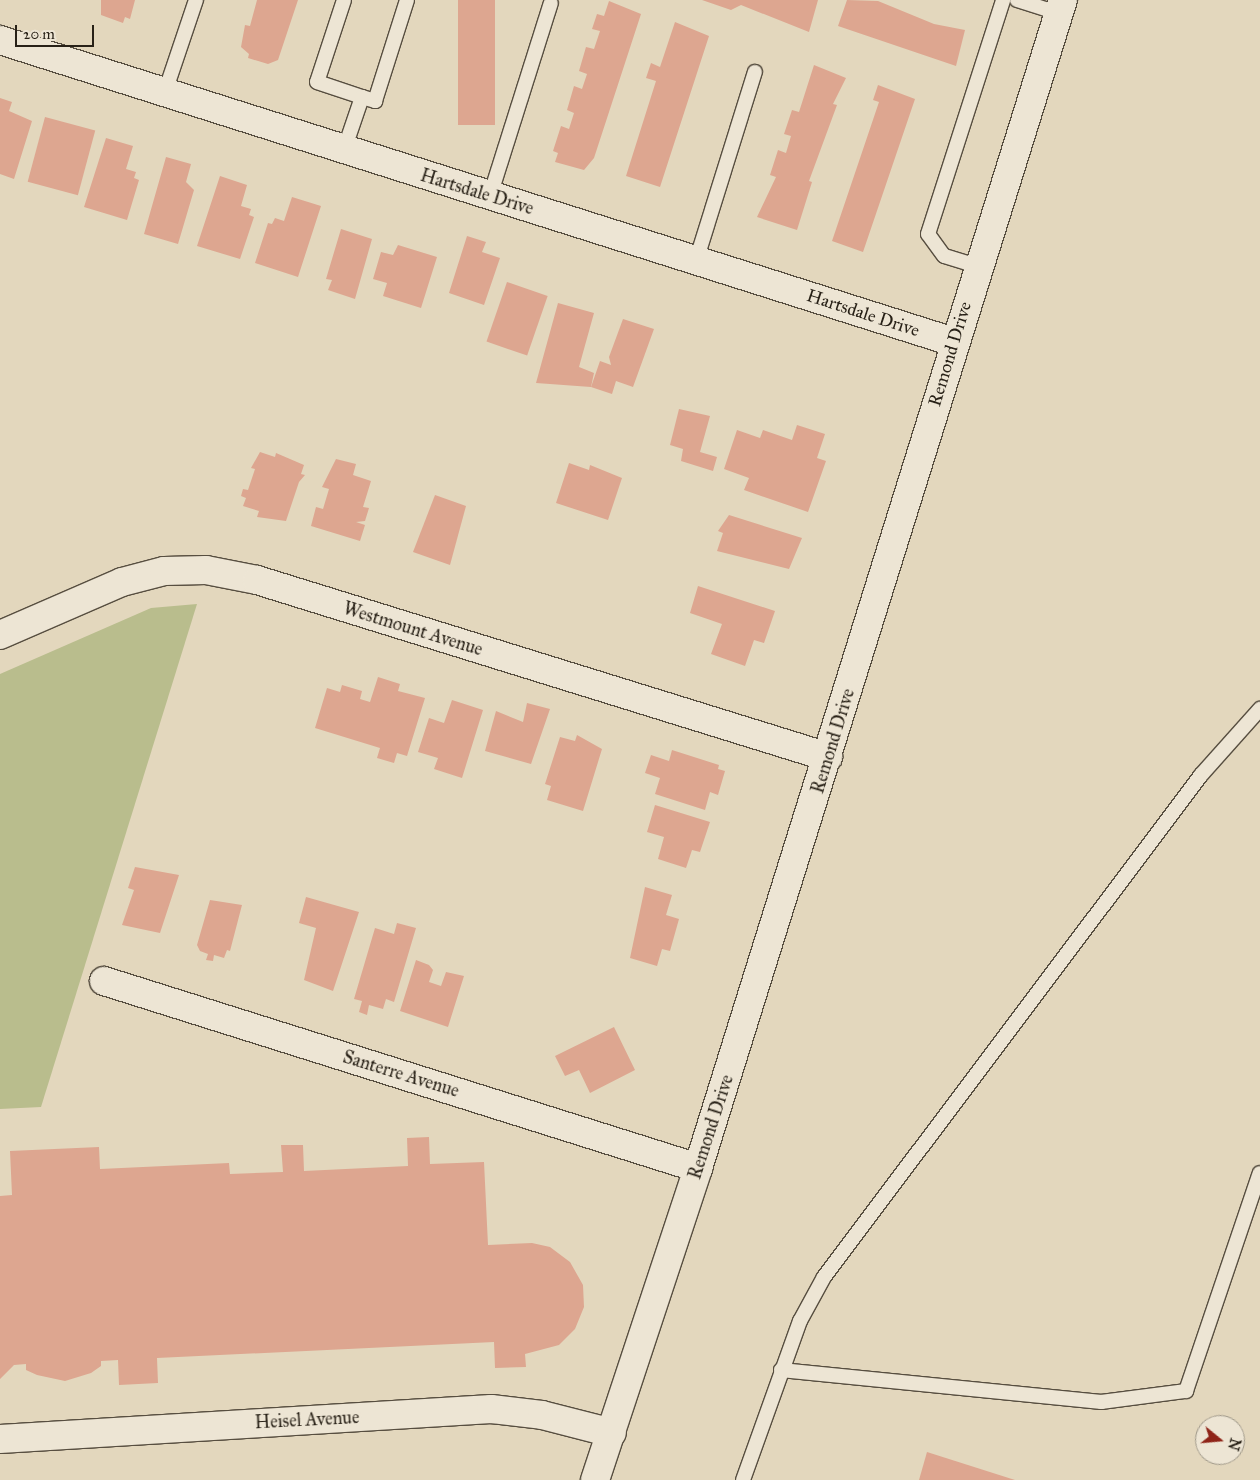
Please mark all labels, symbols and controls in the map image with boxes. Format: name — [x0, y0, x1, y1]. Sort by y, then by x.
scale bar — [18, 15, 96, 47]
text: 20 m — [23, 25, 55, 43]
street label: Hartsdale Drive — [418, 165, 536, 219]
street label: Hartsdale Drive — [804, 285, 922, 341]
street label: Remond Drive — [924, 299, 976, 409]
street label: Westmount Avenue — [341, 598, 485, 660]
street label: Remond Drive — [807, 686, 859, 796]
street label: Santerre Avenue — [340, 1046, 462, 1102]
street label: Remond Drive — [684, 1072, 738, 1182]
street label: Heisel Avenue — [254, 1406, 360, 1434]
north arrow — [1195, 1415, 1245, 1465]
text: N — [1224, 1436, 1244, 1452]

